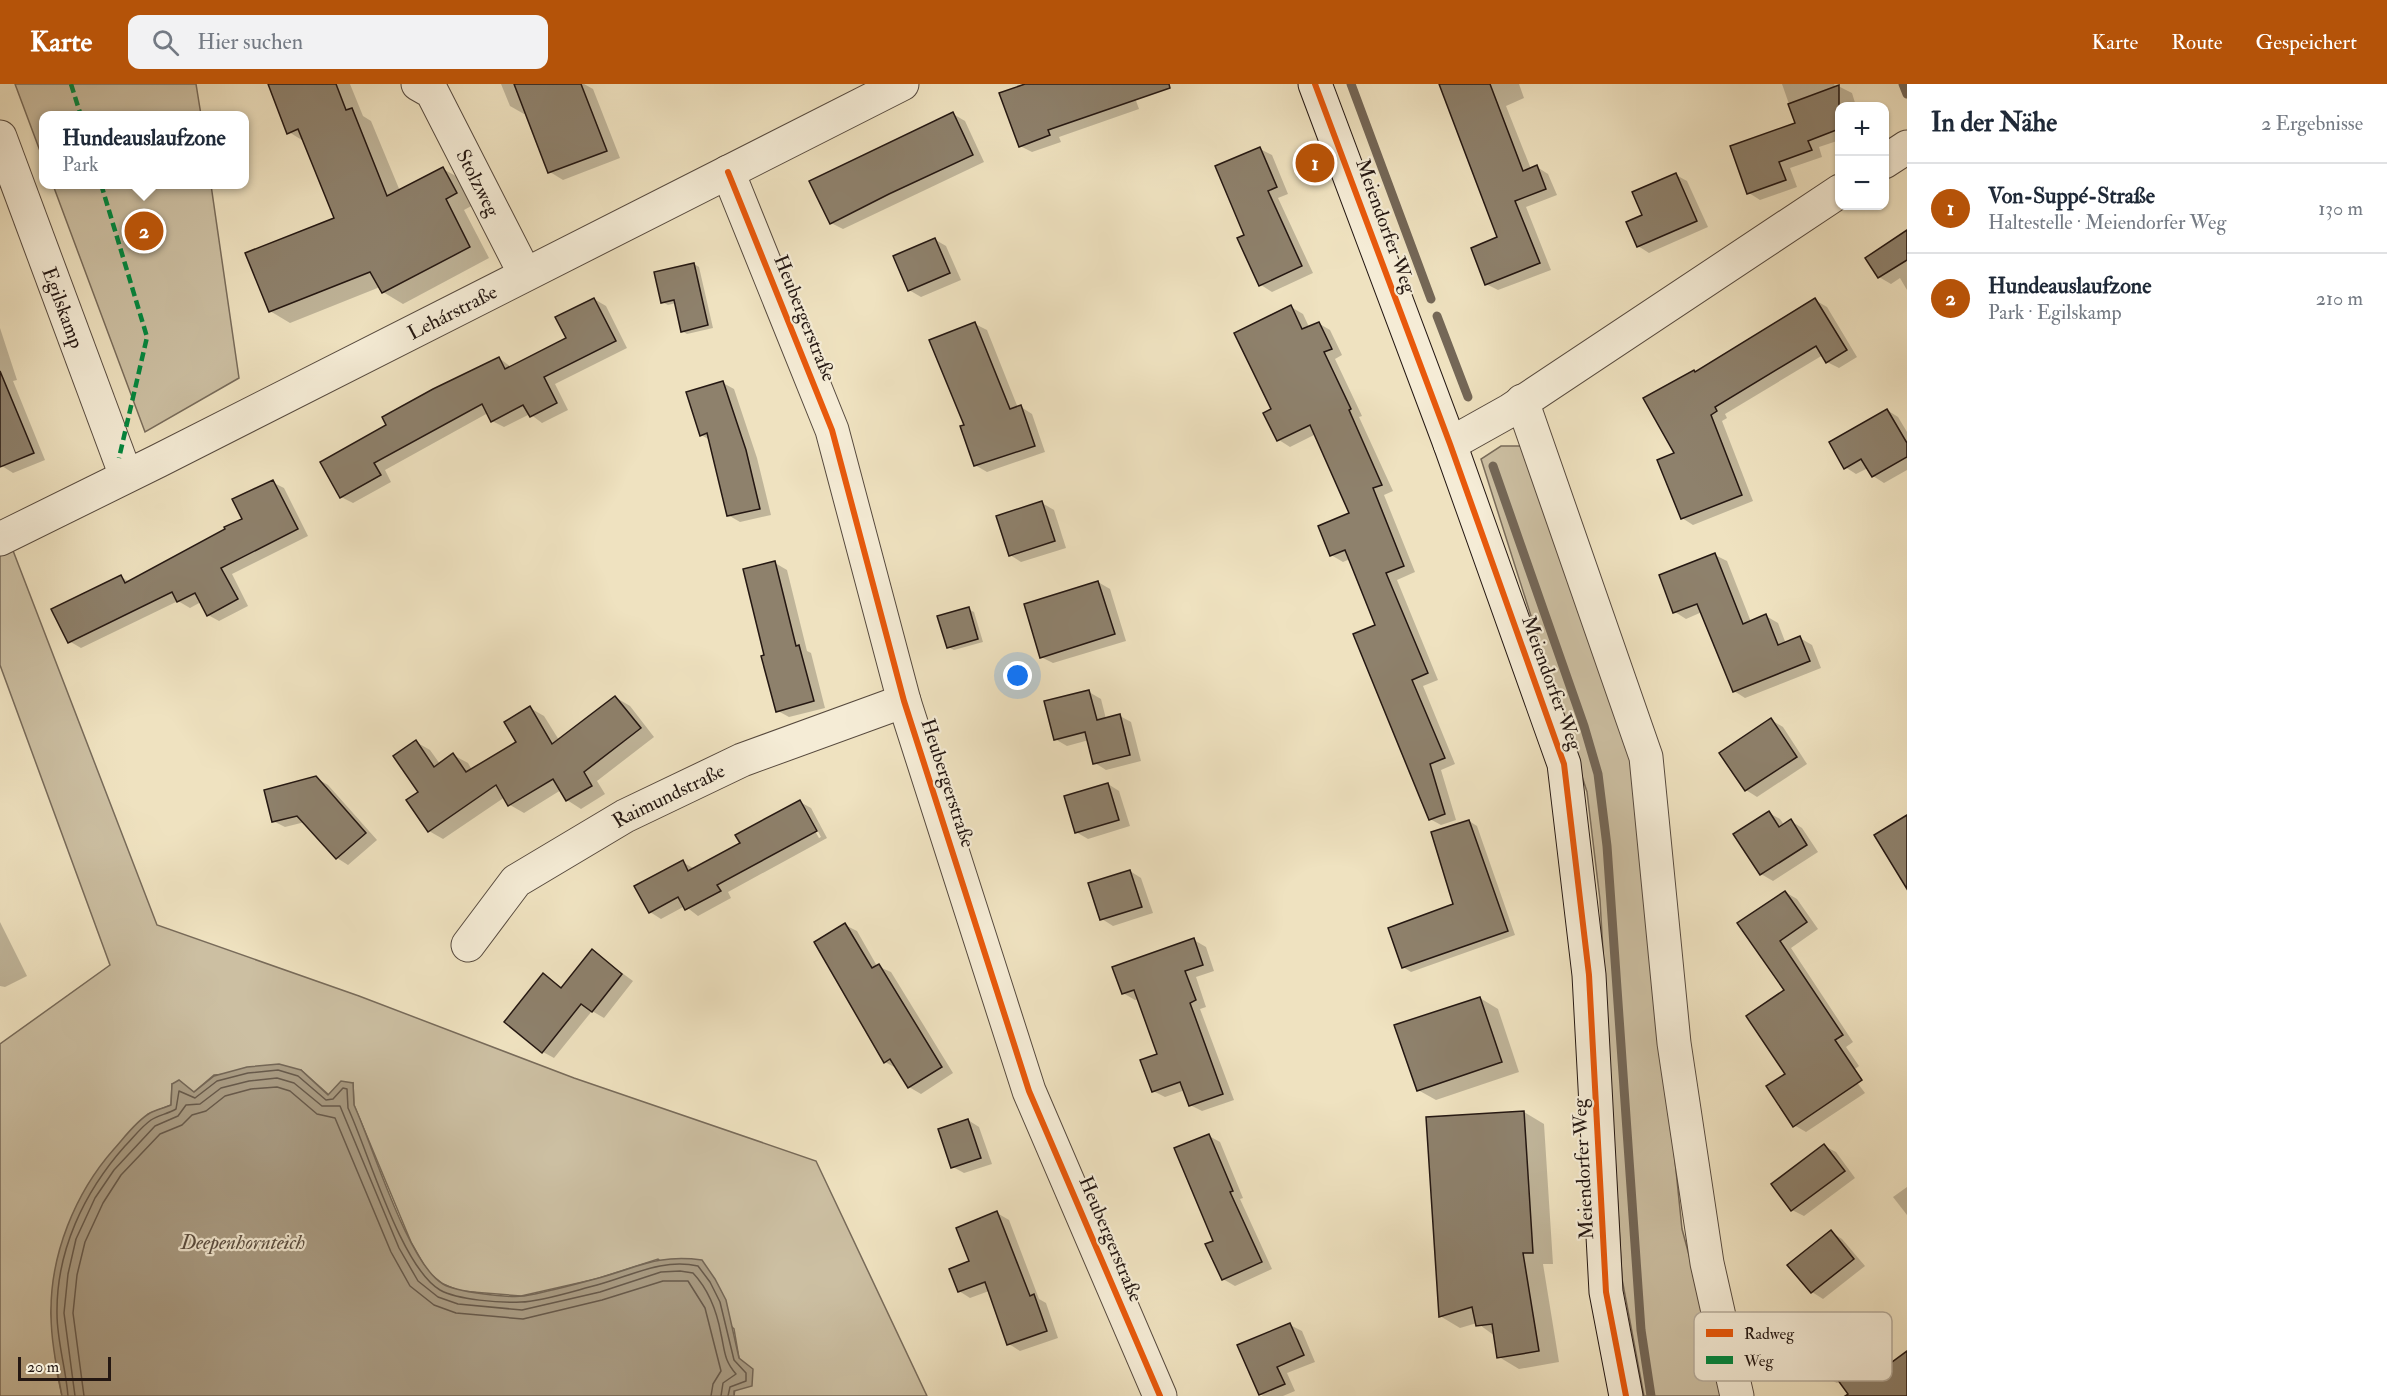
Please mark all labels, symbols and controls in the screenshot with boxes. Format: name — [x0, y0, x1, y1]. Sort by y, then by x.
search box — [128, 15, 548, 69]
text: Karte — [30, 25, 92, 60]
icon: search — [149, 26, 182, 59]
text: Hier suchen — [197, 28, 303, 56]
text: Karte — [2092, 29, 2138, 56]
text: Route — [2171, 29, 2223, 56]
text: Gespeichert — [2256, 29, 2357, 56]
map controls — [1835, 102, 1889, 210]
button: + — [1835, 102, 1889, 156]
text: In der Nähe — [1931, 107, 2057, 139]
popup — [39, 111, 249, 189]
text: 2 Ergebnisse — [2261, 111, 2363, 136]
text: Hundeauslaufzone — [62, 124, 226, 152]
pin: 1 — [1296, 140, 1334, 185]
street label: Stolzweg — [451, 145, 506, 222]
text: Park — [62, 152, 99, 177]
street label: Meiendorfer Weg — [1350, 155, 1422, 298]
button: − — [1835, 156, 1889, 210]
text: Von-Suppé-Straße — [1988, 182, 2155, 210]
text: 1 — [1947, 196, 1954, 221]
text: 130 m — [2318, 196, 2363, 221]
pin: 2 — [124, 208, 164, 254]
text: Haltestelle · Meiendorfer Weg — [1988, 210, 2226, 235]
street label: Heubergerstraße — [768, 251, 842, 385]
street label: Egilskamp — [37, 264, 90, 352]
text: Hundeauslaufzone — [1988, 272, 2151, 300]
street label: Lehárstraße — [403, 279, 501, 345]
text: 2 — [1945, 286, 1956, 311]
text: 210 m — [2316, 286, 2363, 311]
text: Park · Egilskamp — [1988, 300, 2122, 325]
street label: Meiendorfer Weg — [1516, 612, 1588, 755]
your location — [1003, 661, 1032, 690]
street label: Heubergerstraße — [915, 715, 981, 851]
street label: Raimundstraße — [608, 758, 729, 833]
street label: Meiendorfer Weg — [1567, 1097, 1599, 1240]
street label: Heubergerstraße — [1073, 1172, 1149, 1306]
water label: Deepenhornteich — [180, 1229, 305, 1256]
legend — [1694, 1312, 1892, 1381]
text: Radweg — [1744, 1324, 1795, 1344]
text: Weg — [1743, 1351, 1775, 1371]
scale bar — [18, 1354, 111, 1382]
text: 20 m — [27, 1357, 59, 1377]

